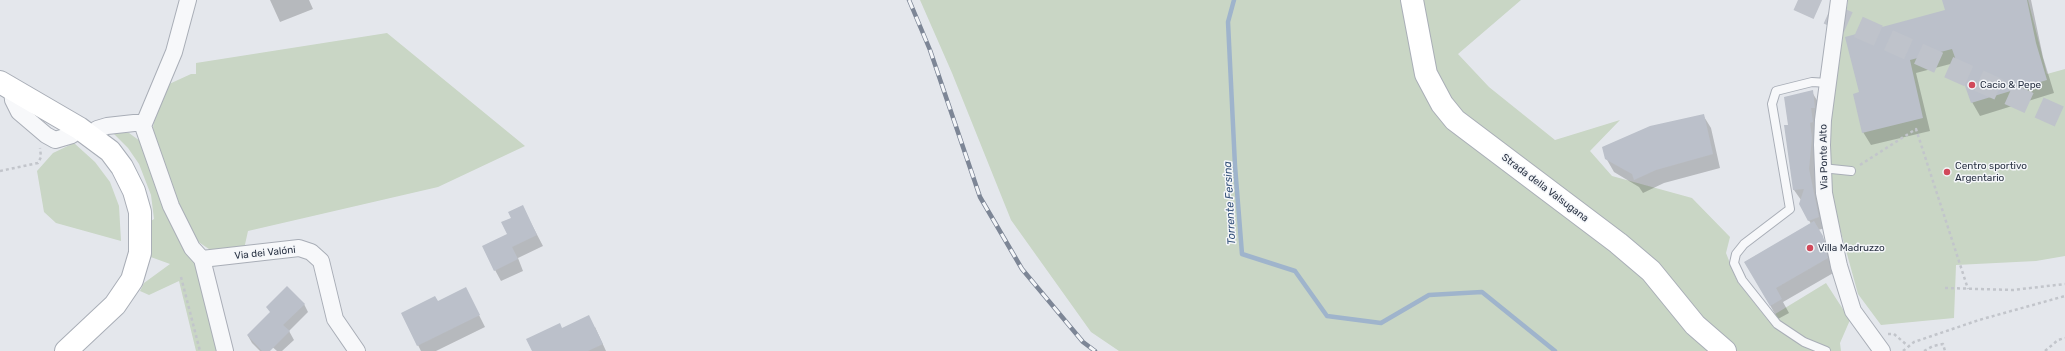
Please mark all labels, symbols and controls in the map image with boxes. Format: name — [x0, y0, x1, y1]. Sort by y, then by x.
place label: Cacio & Pepe — [1980, 79, 2041, 91]
marker: Cacio & Pepe — [1967, 80, 1977, 90]
street label: Via Ponte Alto — [1817, 124, 1831, 190]
street label: Strada della Valsugana — [1499, 151, 1591, 225]
place label: Centro sportivo Argentario — [1955, 160, 2027, 184]
water label: Torrente Fersina — [1221, 161, 1239, 245]
marker: Centro sportivo Argentario — [1942, 167, 1952, 177]
place label: Villa Madruzzo — [1818, 242, 1885, 254]
marker: Villa Madruzzo — [1805, 243, 1815, 253]
street label: Via dei Valóni — [234, 244, 296, 262]

